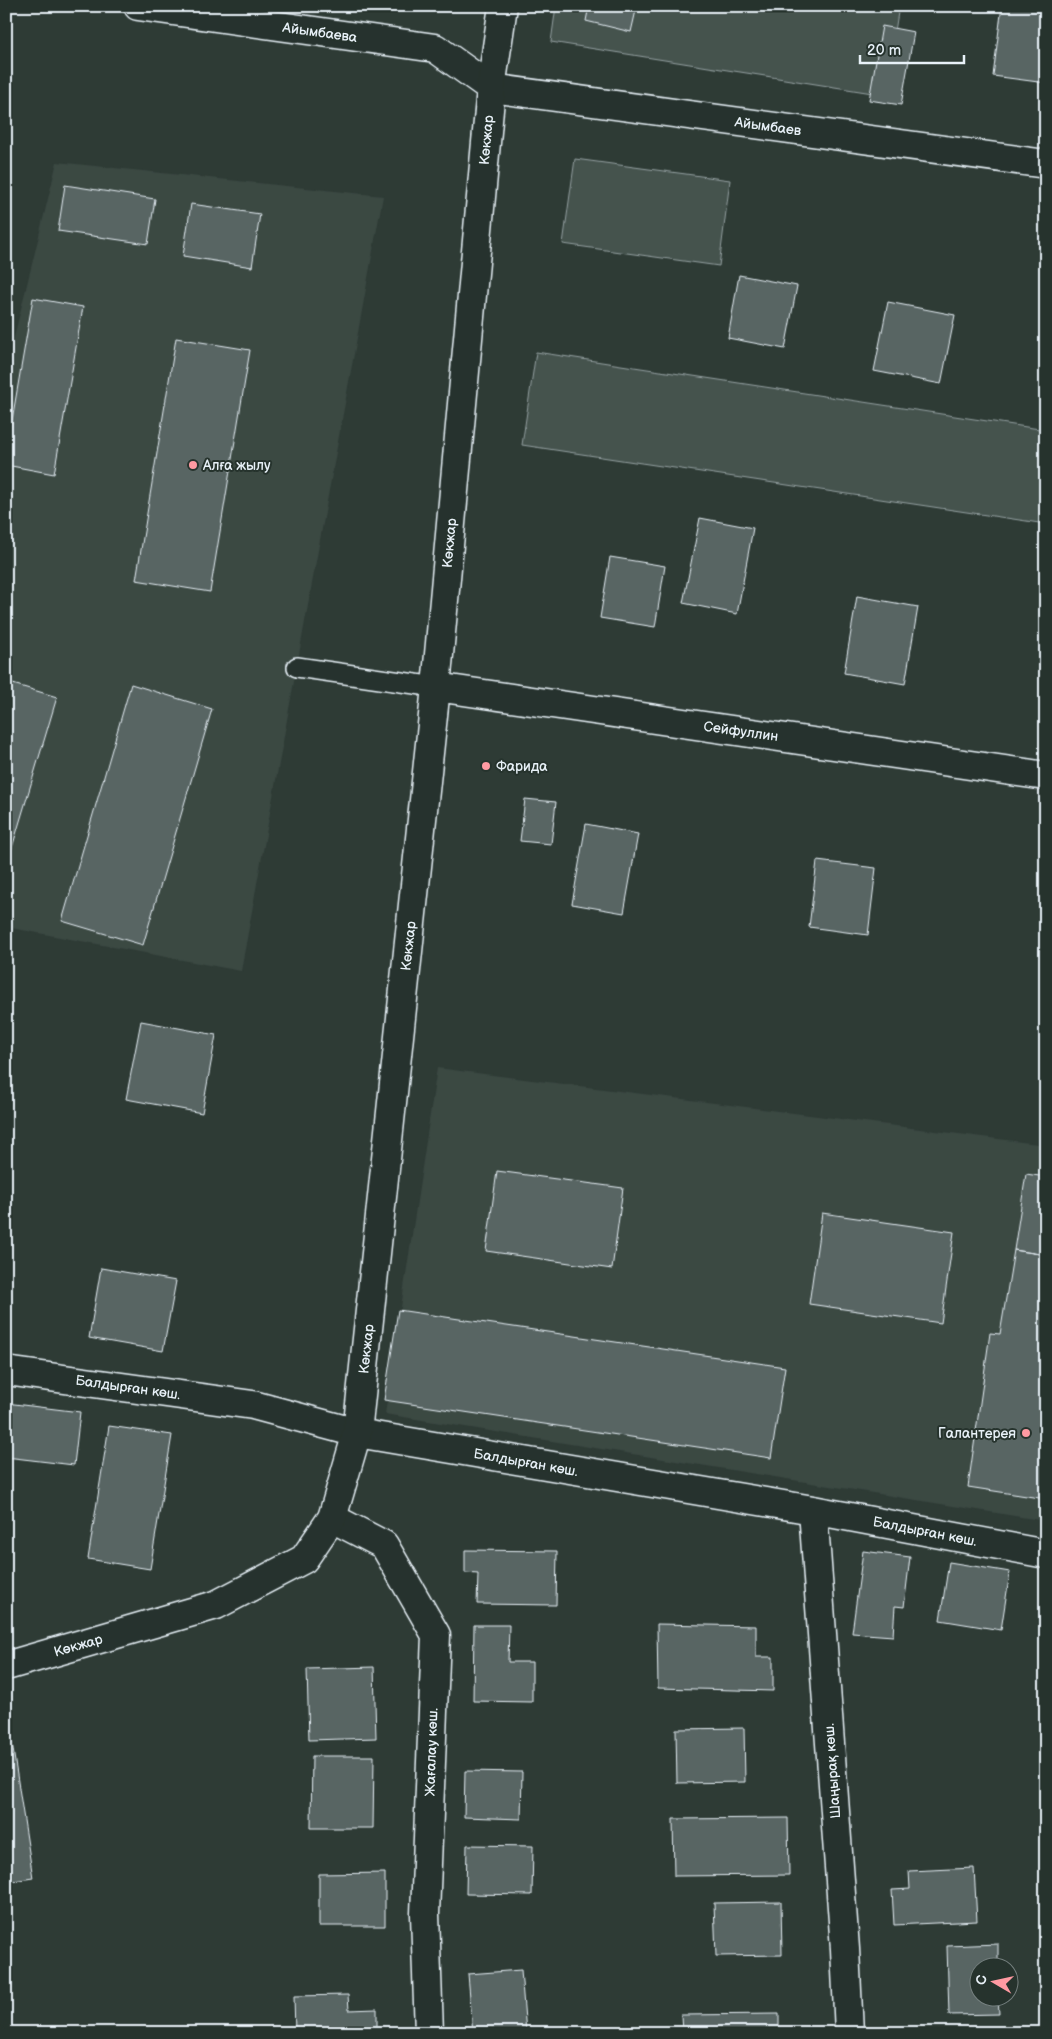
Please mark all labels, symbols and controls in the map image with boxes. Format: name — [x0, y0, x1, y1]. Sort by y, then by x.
street label: Айымбаева — [281, 19, 359, 46]
scale bar — [860, 32, 963, 64]
text: 20 m — [867, 41, 901, 60]
street label: Айымбаев — [733, 113, 803, 140]
street label: Көкжар — [476, 114, 497, 166]
place label: Алға жылу — [202, 457, 271, 474]
marker: Алға жылу — [187, 459, 199, 471]
street label: Көкжар — [439, 517, 460, 569]
street label: Сейфуллин — [703, 718, 779, 745]
place label: Фарида — [496, 758, 548, 775]
marker: Фарида — [480, 760, 492, 772]
street label: Көкжар — [397, 920, 420, 972]
street label: Көкжар — [355, 1323, 378, 1375]
street label: Балдырған көш. — [74, 1372, 182, 1403]
place label: Галантерея — [938, 1425, 1016, 1442]
marker: Галантерея — [1020, 1427, 1032, 1439]
street label: Балдырған көш. — [472, 1445, 580, 1480]
street label: Балдырған көш. — [871, 1513, 979, 1550]
street label: Көкжар — [52, 1630, 105, 1661]
street label: Жағалау көш. — [421, 1707, 442, 1797]
street label: Шаңырақ көш. — [821, 1723, 844, 1819]
north arrow — [970, 1956, 1020, 2006]
text: С — [972, 1974, 991, 1986]

